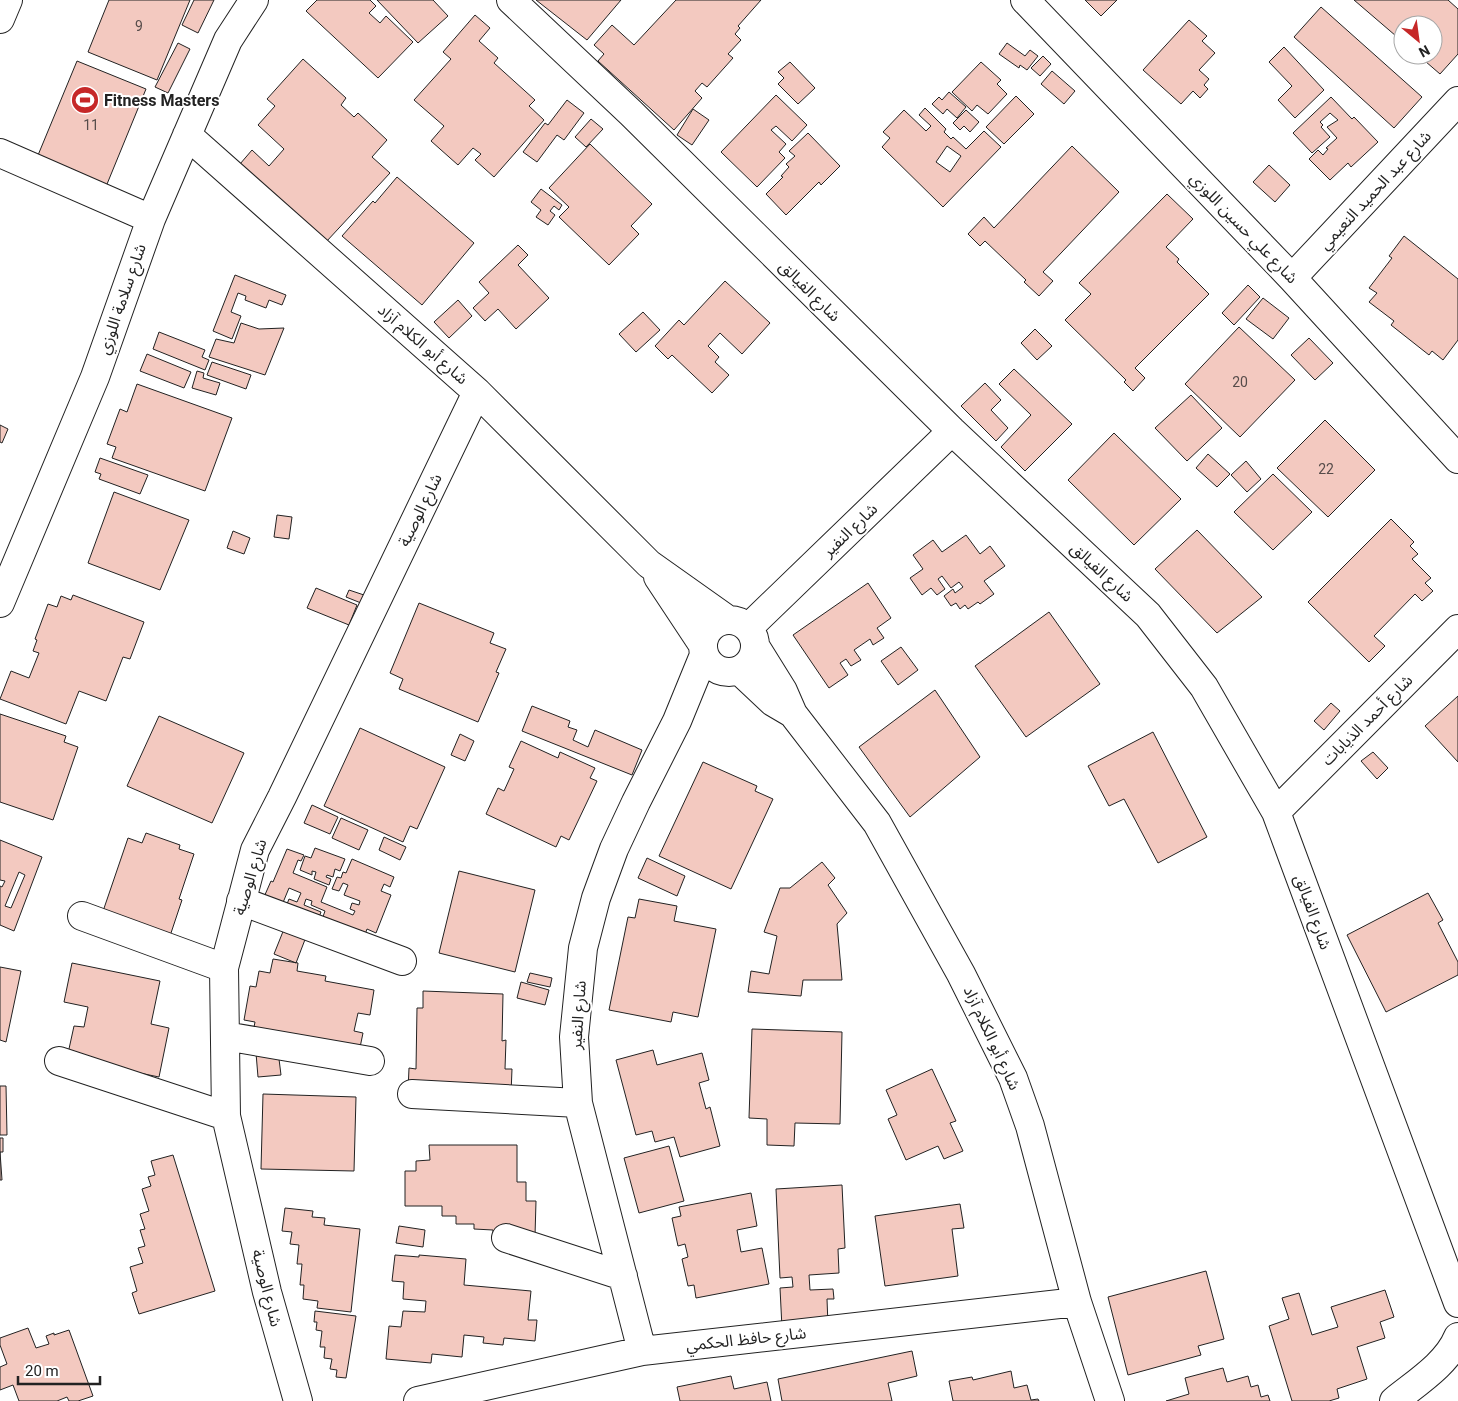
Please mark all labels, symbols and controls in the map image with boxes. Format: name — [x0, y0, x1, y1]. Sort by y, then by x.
north arrow — [1393, 15, 1443, 65]
house number: 9 — [135, 18, 143, 34]
text: N — [1416, 42, 1433, 61]
sports icon: Fitness Masters — [70, 85, 100, 115]
place label: Fitness Masters — [104, 91, 219, 110]
house number: 11 — [83, 117, 99, 133]
street label: شارع عبد الحميد النعيمي — [1315, 127, 1437, 256]
street label: شارع علي حسين اللوزي — [1184, 169, 1302, 289]
street label: شارع سلامة اللوزي — [94, 241, 153, 358]
street label: شارع الفيالق — [773, 256, 845, 328]
street label: شارع أبو الكلام آزاد — [372, 300, 472, 390]
house number: 20 — [1232, 374, 1248, 390]
house number: 22 — [1318, 461, 1334, 477]
street label: شارع الوصية — [394, 470, 449, 551]
street label: شارع النفير — [818, 499, 883, 564]
street label: شارع الفيالق — [1065, 538, 1137, 608]
street label: شارع أحمد الذيابات — [1318, 671, 1419, 772]
street label: شارع الوصية — [229, 837, 273, 918]
street label: شارع الفيالق — [1288, 872, 1335, 953]
street label: شارع النفير — [566, 980, 593, 1051]
street label: شارع أبو الكلام آزاد — [957, 983, 1024, 1094]
street label: شارع الوصية — [245, 1247, 286, 1329]
street label: شارع حافظ الحكمي — [685, 1323, 807, 1358]
scale bar — [18, 1354, 100, 1386]
text: 20 m — [25, 1362, 59, 1380]

